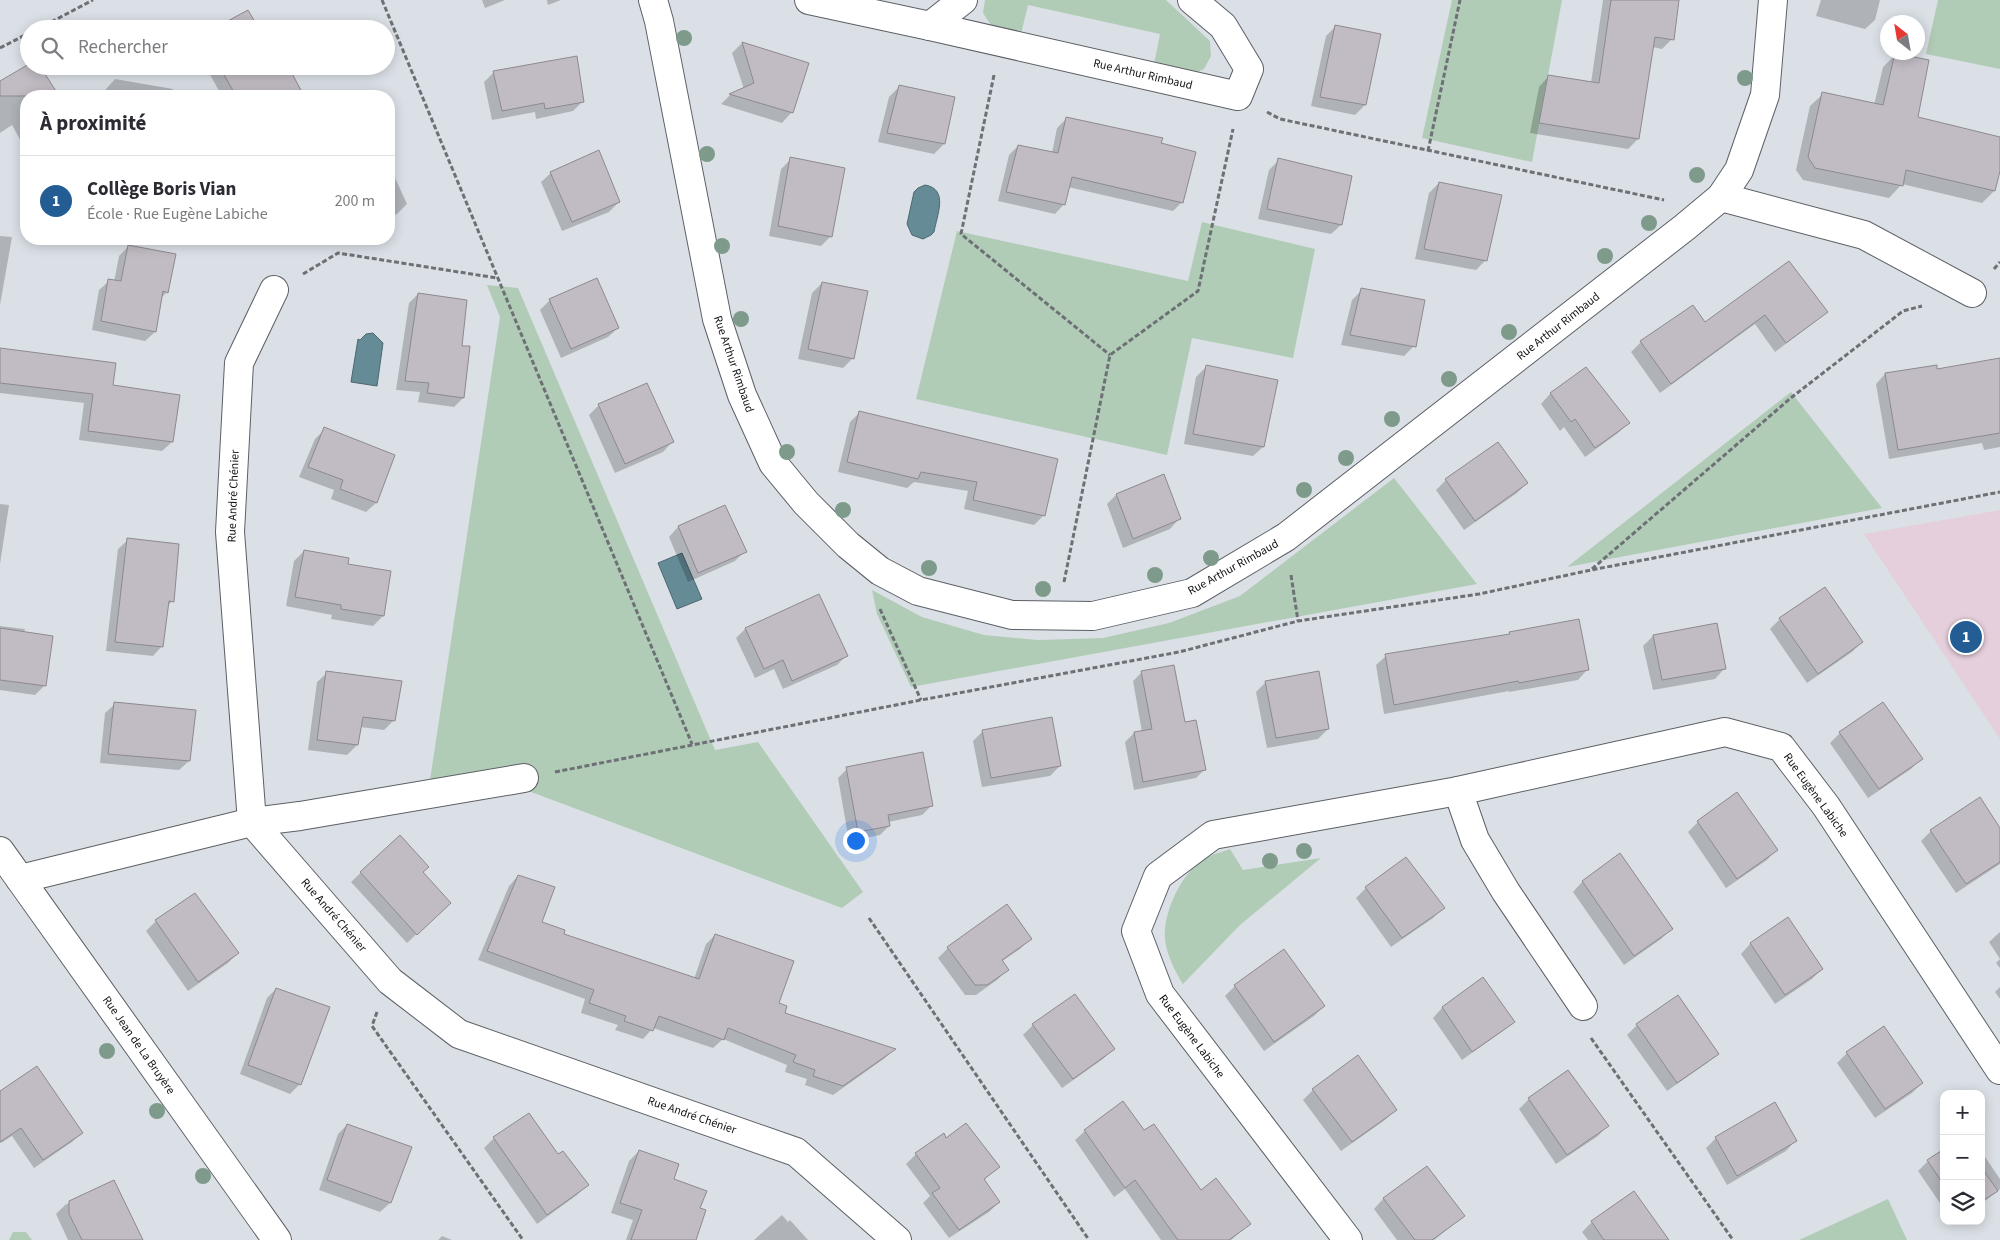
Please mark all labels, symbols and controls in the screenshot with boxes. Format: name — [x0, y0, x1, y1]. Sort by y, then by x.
north arrow — [1880, 15, 1925, 60]
search box — [20, 20, 395, 75]
icon: search — [38, 34, 66, 62]
text: Rechercher — [78, 34, 168, 61]
street label: Rue Arthur Rimbaud — [1092, 55, 1194, 94]
text: À proximité — [40, 108, 146, 138]
text: Collège Boris Vian — [87, 176, 236, 203]
text: 1 — [52, 190, 60, 212]
text: 200 m — [335, 190, 375, 212]
text: École · Rue Eugène Labiche — [87, 203, 268, 225]
street label: Rue Arthur Rimbaud — [1513, 288, 1604, 364]
street label: Rue Arthur Rimbaud — [709, 313, 758, 415]
street label: Rue André Chénier — [223, 449, 244, 543]
street label: Rue Arthur Rimbaud — [1185, 535, 1282, 599]
pin: 1 — [1950, 618, 1982, 656]
street label: Rue Eugène Labiche — [1779, 750, 1852, 841]
your location — [843, 828, 869, 854]
street label: Rue André Chénier — [297, 875, 371, 957]
street label: Rue Eugène Labiche — [1155, 991, 1229, 1082]
street label: Rue Jean de La Bruyère — [98, 993, 179, 1098]
map controls — [1940, 1090, 1985, 1225]
button: + — [1940, 1090, 1985, 1135]
street label: Rue André Chénier — [645, 1092, 739, 1139]
button: − — [1940, 1135, 1985, 1180]
button: layers — [1940, 1180, 1985, 1225]

